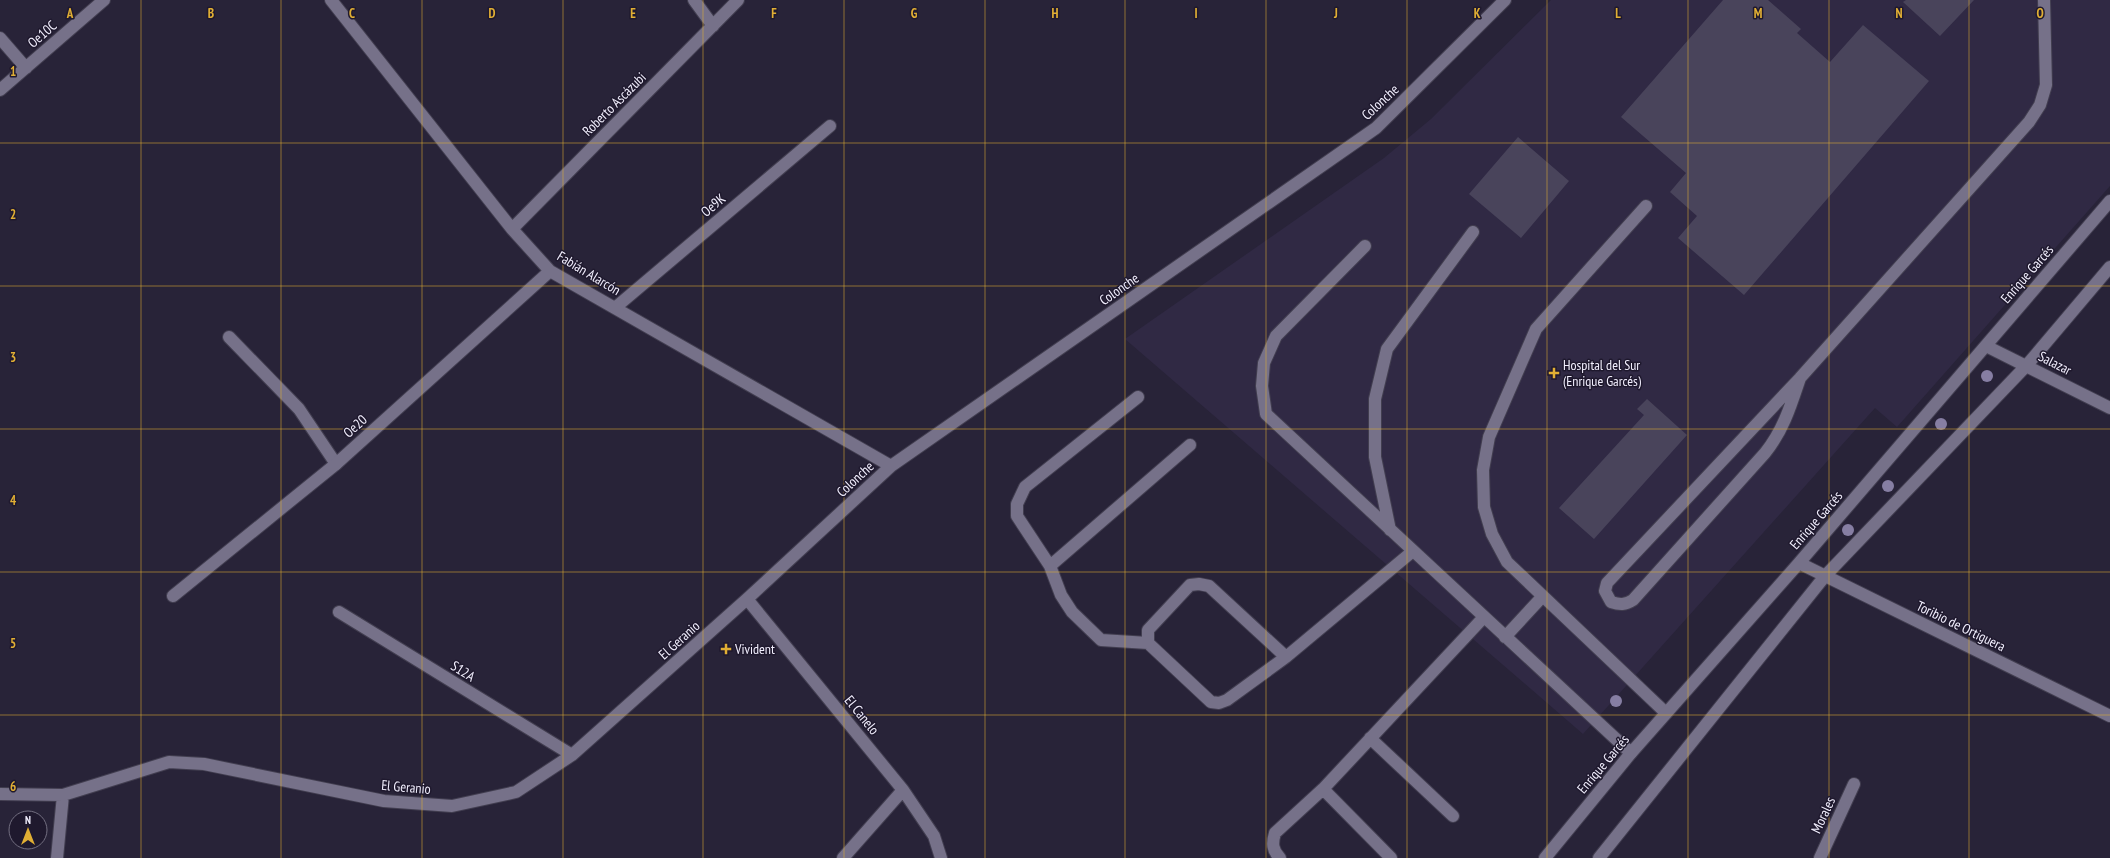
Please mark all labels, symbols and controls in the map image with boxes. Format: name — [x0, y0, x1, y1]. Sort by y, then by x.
text: A — [66, 5, 74, 22]
text: B — [208, 5, 214, 22]
text: C — [349, 5, 355, 22]
text: D — [489, 5, 496, 22]
text: E — [630, 5, 636, 22]
text: F — [771, 5, 777, 22]
text: G — [911, 5, 918, 22]
text: H — [1052, 5, 1059, 22]
text: I — [1194, 5, 1198, 22]
text: J — [1333, 5, 1338, 22]
text: K — [1474, 5, 1481, 22]
text: L — [1615, 5, 1621, 22]
text: M — [1754, 5, 1763, 22]
text: N — [1895, 5, 1903, 22]
text: O — [2036, 5, 2044, 22]
street label: Oe10C — [24, 16, 61, 51]
text: 1 — [10, 63, 16, 80]
street label: Roberto Ascázubi — [578, 68, 650, 140]
street label: Colonche — [1358, 80, 1403, 124]
street label: Oe9K — [697, 189, 729, 220]
text: 2 — [10, 206, 16, 223]
street label: Enrique Garcés — [1997, 241, 2057, 307]
street label: Fabián Alarcón — [554, 247, 624, 299]
street label: Colonche — [1096, 269, 1143, 309]
street label: Salazar — [2035, 347, 2075, 379]
text: 3 — [10, 349, 16, 366]
place label: Hospital del Sur (Enrique Garcés) — [1563, 356, 1642, 390]
marker: Hospital del Sur (Enrique Garcés) — [1548, 367, 1560, 379]
street label: Oe20 — [339, 411, 371, 441]
street label: Colonche — [833, 457, 878, 501]
street label: Enrique Garcés — [1786, 487, 1846, 553]
text: 4 — [10, 492, 17, 509]
street label: Toribio de Ortiguera — [1914, 597, 2008, 655]
street label: El Geranio — [655, 617, 703, 663]
text: 5 — [10, 635, 16, 652]
place label: Vivident — [734, 640, 775, 658]
marker: Vivident — [720, 643, 732, 655]
street label: S12A — [448, 657, 479, 686]
street label: El Canelo — [841, 692, 883, 738]
street label: Enrique Garcés — [1573, 731, 1633, 797]
street label: El Geranio — [381, 776, 431, 798]
text: 6 — [10, 778, 16, 795]
street label: Morales — [1807, 794, 1839, 836]
north arrow — [8, 810, 48, 850]
text: N — [25, 813, 31, 827]

